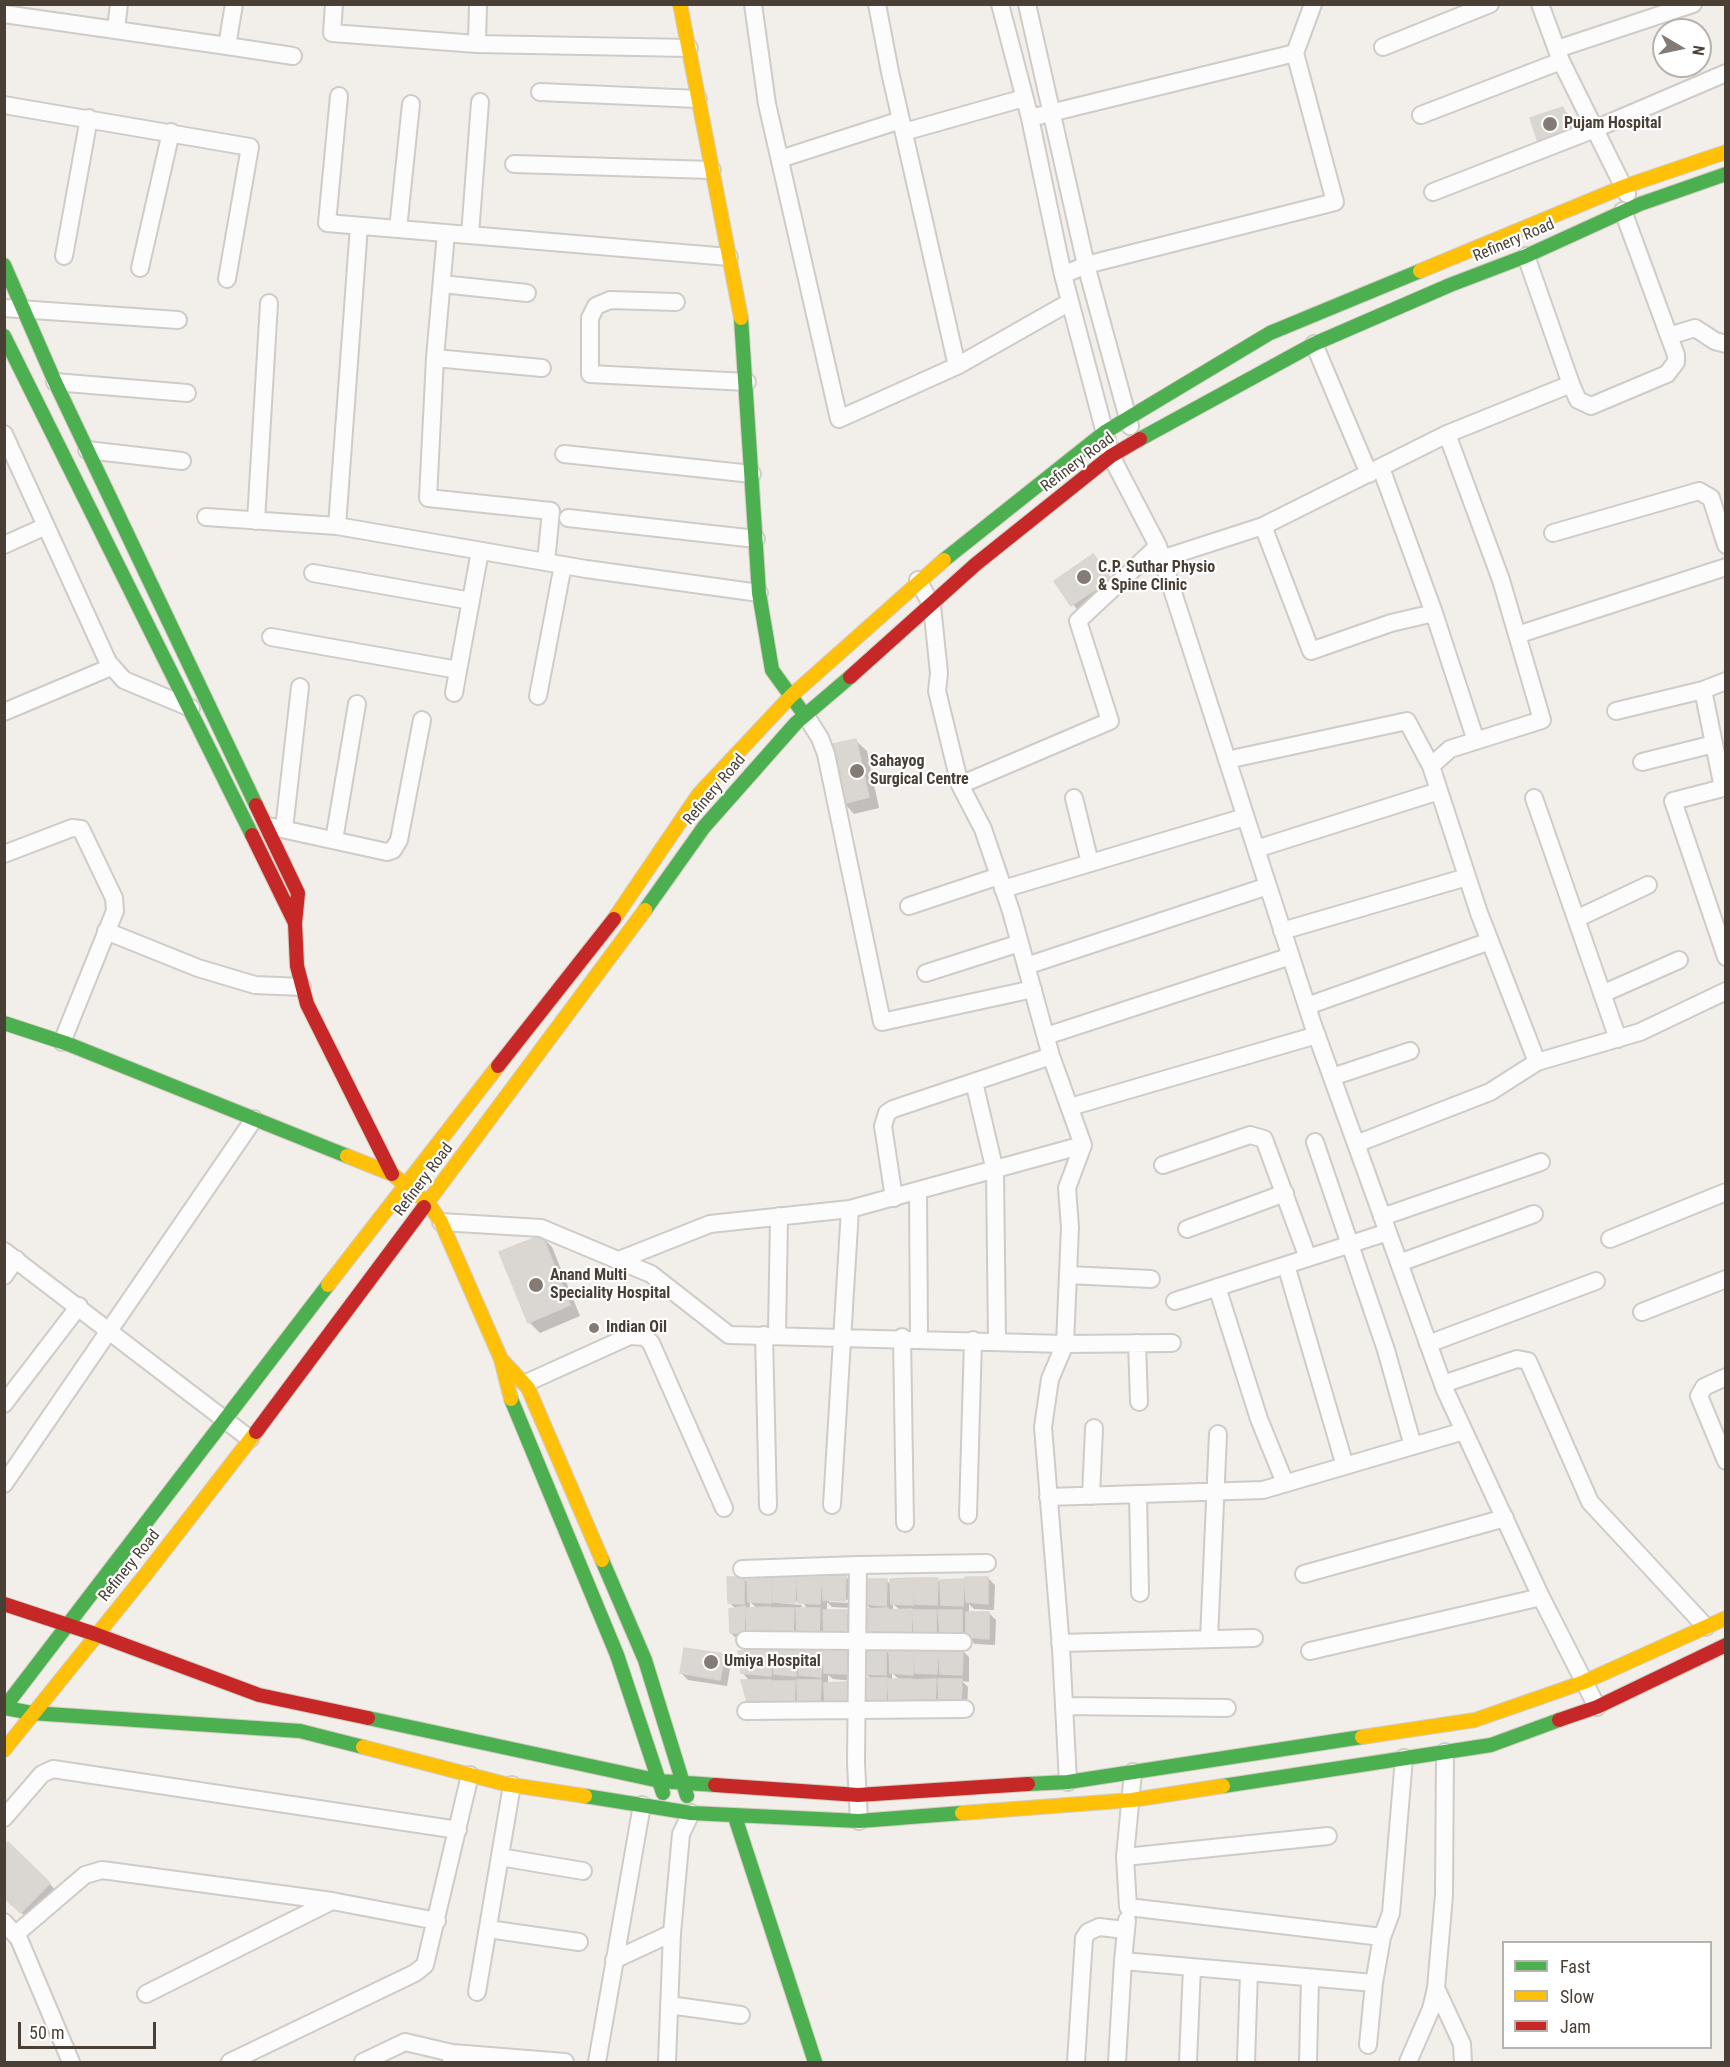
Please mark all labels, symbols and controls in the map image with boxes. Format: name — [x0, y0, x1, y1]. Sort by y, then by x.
north arrow — [1652, 18, 1712, 78]
text: N — [1688, 44, 1708, 57]
place label: Pujam Hospital — [1564, 114, 1661, 134]
marker: Pujam Hospital — [1541, 115, 1559, 133]
street label: Refinery Road — [1470, 215, 1558, 267]
street label: Refinery Road — [1038, 429, 1118, 497]
place label: C.P. Suthar Physio & Spine Clinic — [1098, 558, 1215, 596]
marker: C.P. Suthar Physio & Spine Clinic — [1075, 568, 1093, 586]
street label: Refinery Road — [680, 751, 750, 829]
place label: Sahayog Surgical Centre — [870, 752, 969, 790]
marker: Sahayog Surgical Centre — [848, 762, 866, 780]
street label: Refinery Road — [390, 1140, 458, 1220]
place label: Anand Multi Speciality Hospital — [550, 1266, 670, 1304]
marker: Anand Multi Speciality Hospital — [527, 1276, 545, 1294]
place label: Indian Oil — [606, 1318, 667, 1338]
marker: Indian Oil — [587, 1321, 601, 1335]
street label: Refinery Road — [95, 1526, 165, 1606]
place label: Umiya Hospital — [724, 1652, 821, 1672]
marker: Umiya Hospital — [702, 1653, 720, 1671]
legend — [1502, 1941, 1712, 2049]
text: Fast — [1560, 1956, 1591, 1977]
text: Slow — [1560, 1986, 1594, 2007]
scale bar — [21, 2010, 159, 2048]
text: Jam — [1560, 2016, 1591, 2037]
text: 50 m — [29, 2022, 64, 2043]

